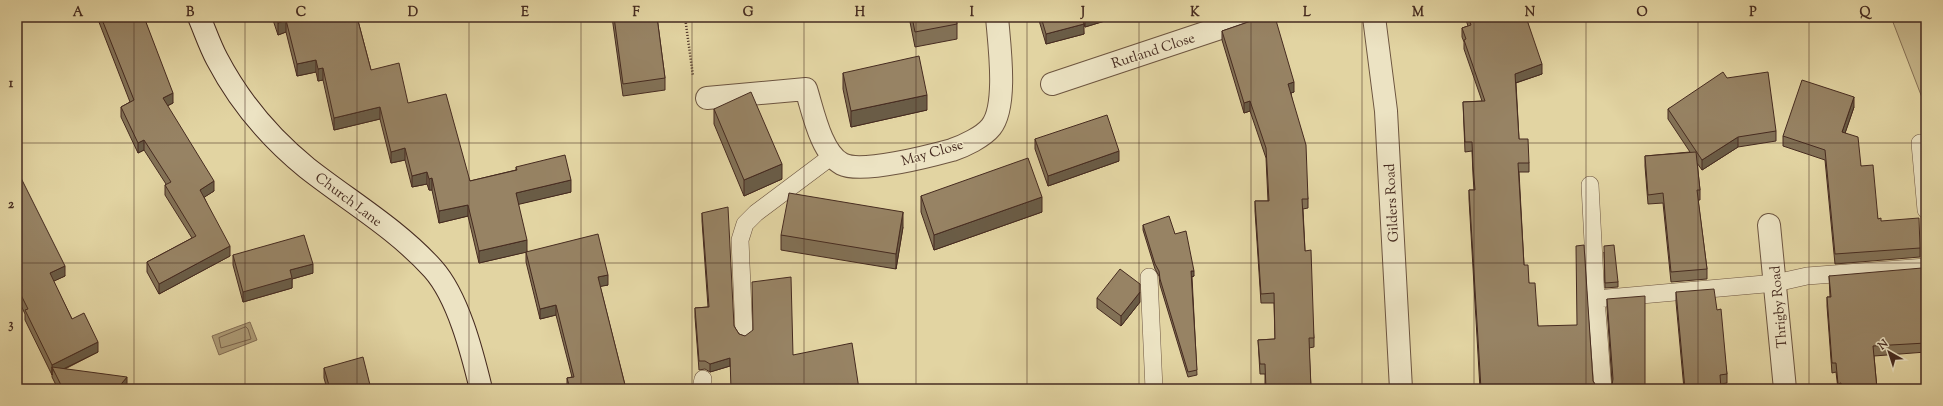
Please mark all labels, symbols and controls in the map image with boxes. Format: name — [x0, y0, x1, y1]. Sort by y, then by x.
text: A — [73, 4, 84, 22]
text: B — [186, 4, 195, 22]
text: C — [296, 4, 306, 22]
text: D — [408, 4, 418, 22]
text: E — [521, 4, 529, 22]
text: F — [632, 4, 640, 22]
text: G — [743, 4, 754, 22]
text: H — [855, 4, 866, 22]
text: I — [970, 4, 975, 22]
text: J — [1080, 4, 1085, 22]
text: K — [1190, 4, 1200, 22]
text: L — [1303, 4, 1311, 22]
text: M — [1412, 4, 1424, 22]
text: N — [1525, 4, 1536, 22]
text: O — [1636, 4, 1648, 22]
text: P — [1749, 4, 1757, 22]
text: Q — [1860, 4, 1873, 22]
street label: Rutland Close — [1109, 29, 1198, 75]
text: 1 — [9, 75, 14, 93]
street label: May Close — [899, 136, 966, 172]
street label: Gilders Road — [1381, 163, 1405, 243]
street label: Church Lane — [310, 169, 386, 233]
text: 2 — [8, 196, 15, 214]
street label: Thrigby Road — [1766, 265, 1794, 349]
text: 3 — [8, 316, 14, 334]
north arrow — [1869, 332, 1909, 372]
text: N — [1874, 336, 1892, 355]

